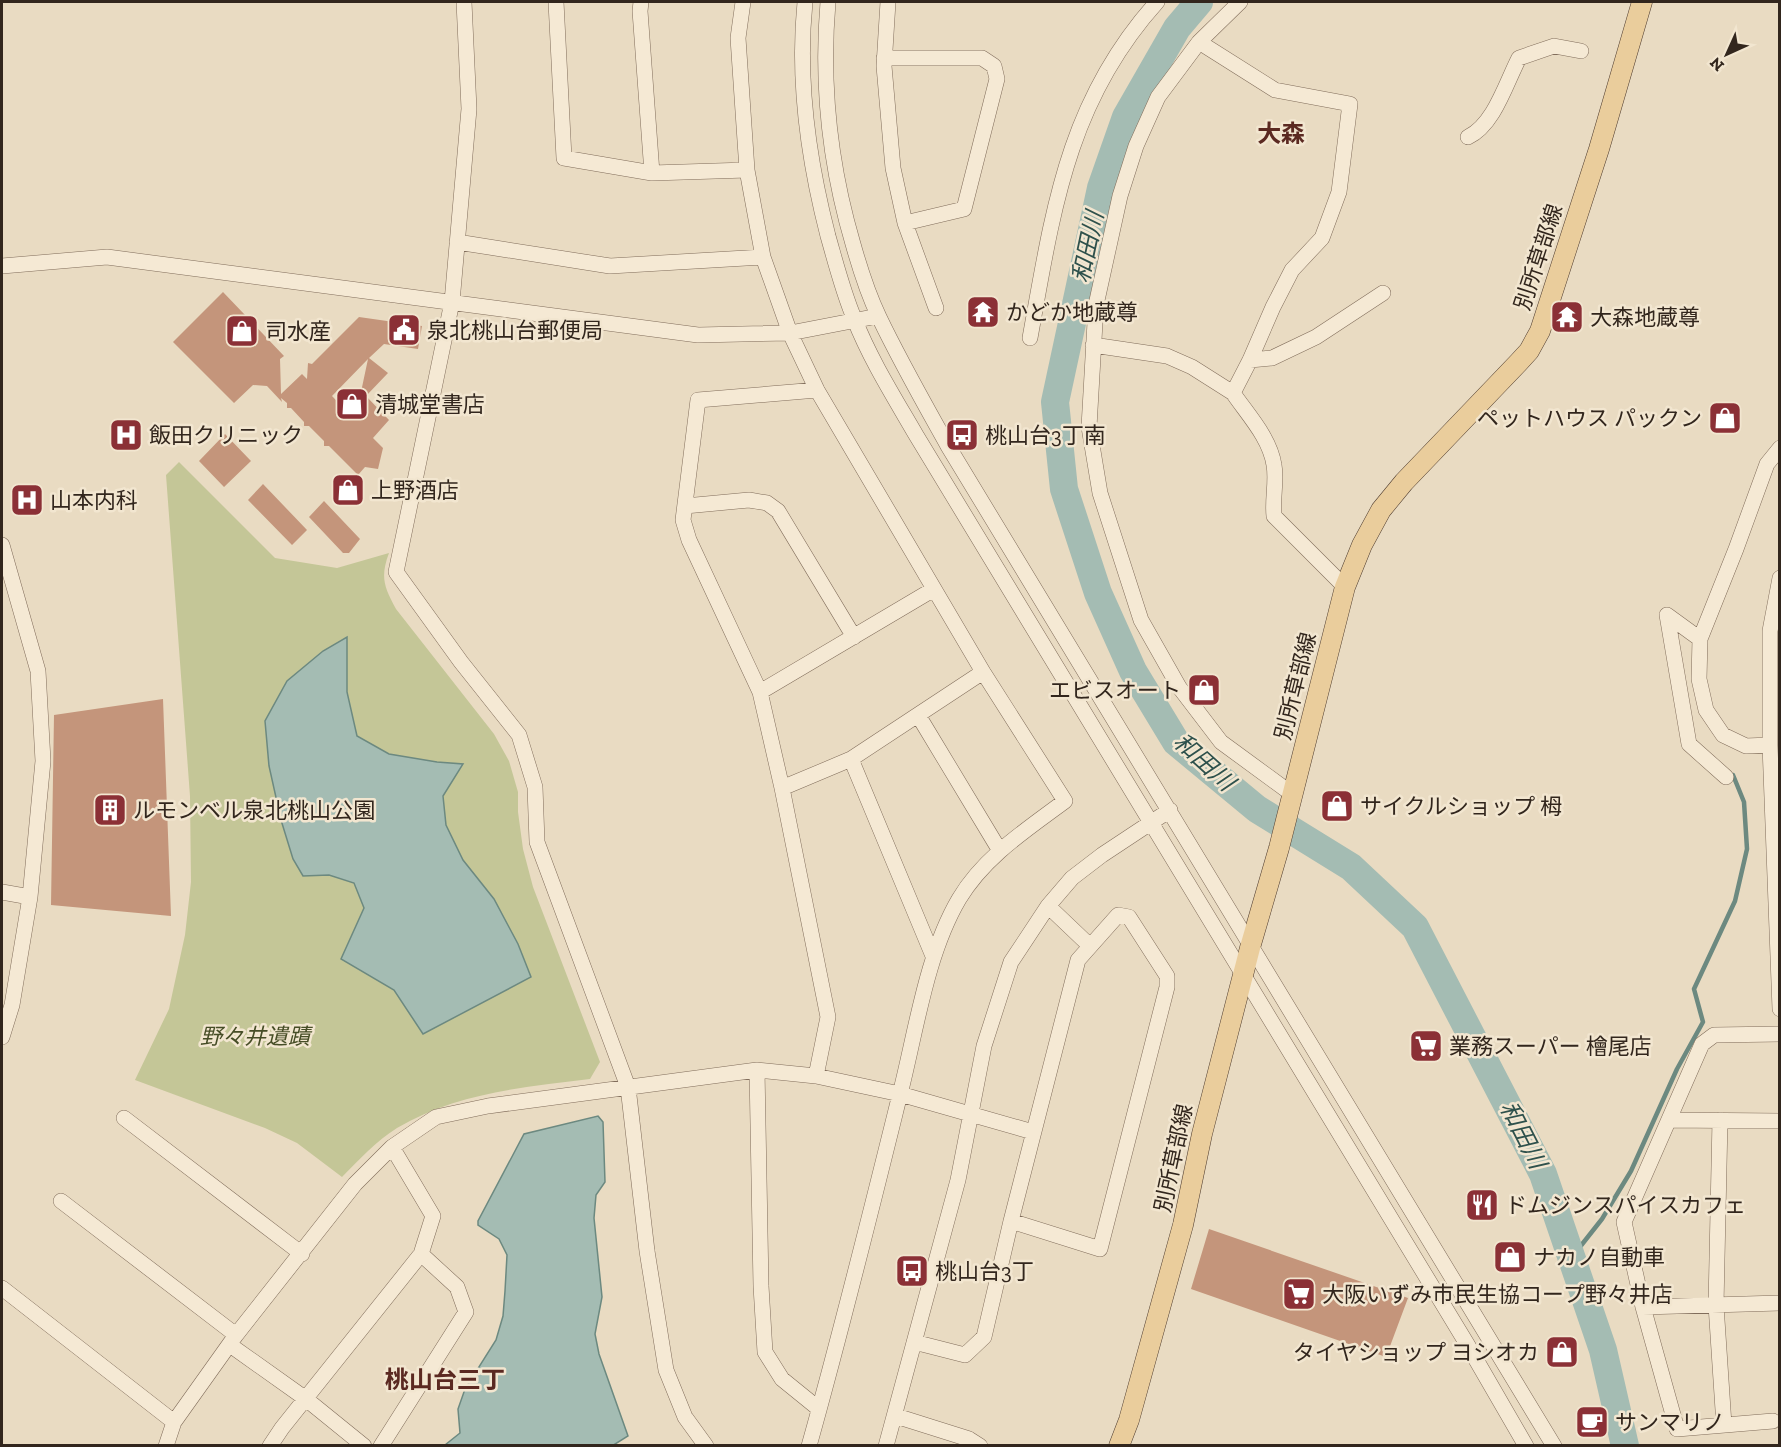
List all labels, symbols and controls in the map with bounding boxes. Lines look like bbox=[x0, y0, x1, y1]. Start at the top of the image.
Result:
north arrow bbox=[1697, 24, 1757, 84]
text: N bbox=[1706, 53, 1728, 75]
district label: 大森 bbox=[1257, 119, 1305, 148]
street label: 別所草部線 bbox=[1509, 201, 1568, 314]
water label: 和田川 bbox=[1066, 206, 1110, 285]
temple icon: かどか地蔵尊 bbox=[965, 294, 1001, 330]
place label: かどか地蔵尊 bbox=[1006, 299, 1138, 326]
temple icon: 大森地蔵尊 bbox=[1549, 299, 1585, 335]
place label: 大森地蔵尊 bbox=[1590, 304, 1700, 331]
public building icon: 泉北桃山台郵便局 bbox=[386, 312, 422, 348]
shop icon: 司水産 bbox=[224, 313, 260, 349]
place label: 泉北桃山台郵便局 bbox=[427, 317, 603, 344]
place label: 司水産 bbox=[265, 318, 331, 345]
shop icon: 清城堂書店 bbox=[334, 386, 370, 422]
place label: 清城堂書店 bbox=[375, 391, 485, 418]
shop icon: ペットハウス パックン bbox=[1707, 400, 1743, 436]
place label: ペットハウス パックン bbox=[1477, 405, 1702, 432]
hospital icon: 飯田クリニック bbox=[108, 417, 144, 453]
bus stop icon: 桃山台3丁南 bbox=[944, 417, 980, 453]
place label: 飯田クリニック bbox=[149, 422, 303, 449]
place label: 桃山台3丁南 bbox=[985, 422, 1106, 449]
shop icon: 上野酒店 bbox=[330, 472, 366, 508]
place label: 上野酒店 bbox=[371, 477, 459, 504]
hospital icon: 山本内科 bbox=[9, 482, 45, 518]
place label: 山本内科 bbox=[50, 487, 138, 514]
street label: 別所草部線 bbox=[1269, 629, 1322, 743]
shop icon: エビスオート bbox=[1186, 672, 1222, 708]
place label: エビスオート bbox=[1049, 677, 1181, 704]
water label: 和田川 bbox=[1168, 727, 1243, 799]
shop icon: サイクルショップ 栂 bbox=[1319, 788, 1355, 824]
building icon: ルモンベル泉北桃山公園 bbox=[92, 792, 128, 828]
place label: サイクルショップ 栂 bbox=[1360, 793, 1562, 820]
place label: ルモンベル泉北桃山公園 bbox=[133, 797, 375, 824]
park label: 野々井遺蹟 bbox=[200, 1023, 313, 1050]
supermarket icon: 業務スーパー 檜尾店 bbox=[1408, 1028, 1444, 1064]
place label: 業務スーパー 檜尾店 bbox=[1449, 1033, 1652, 1060]
water label: 和田川 bbox=[1494, 1096, 1554, 1176]
street label: 別所草部線 bbox=[1149, 1101, 1198, 1215]
restaurant icon: ドムジンスパイスカフェ bbox=[1464, 1187, 1500, 1223]
place label: ドムジンスパイスカフェ bbox=[1505, 1192, 1746, 1219]
shop icon: ナカノ自動車 bbox=[1492, 1239, 1528, 1275]
place label: ナカノ自動車 bbox=[1533, 1244, 1665, 1271]
bus stop icon: 桃山台3丁 bbox=[894, 1253, 930, 1289]
place label: 桃山台3丁 bbox=[935, 1258, 1034, 1285]
supermarket icon: 大阪いずみ市民生協コープ野々井店 bbox=[1281, 1276, 1317, 1312]
place label: 大阪いずみ市民生協コープ野々井店 bbox=[1322, 1281, 1673, 1308]
shop icon: タイヤショップ ヨシオカ bbox=[1544, 1334, 1580, 1370]
place label: タイヤショップ ヨシオカ bbox=[1293, 1339, 1539, 1366]
district label: 桃山台三丁 bbox=[385, 1365, 505, 1394]
cafe icon: サンマリノ bbox=[1574, 1404, 1610, 1440]
place label: サンマリノ bbox=[1615, 1409, 1725, 1436]

